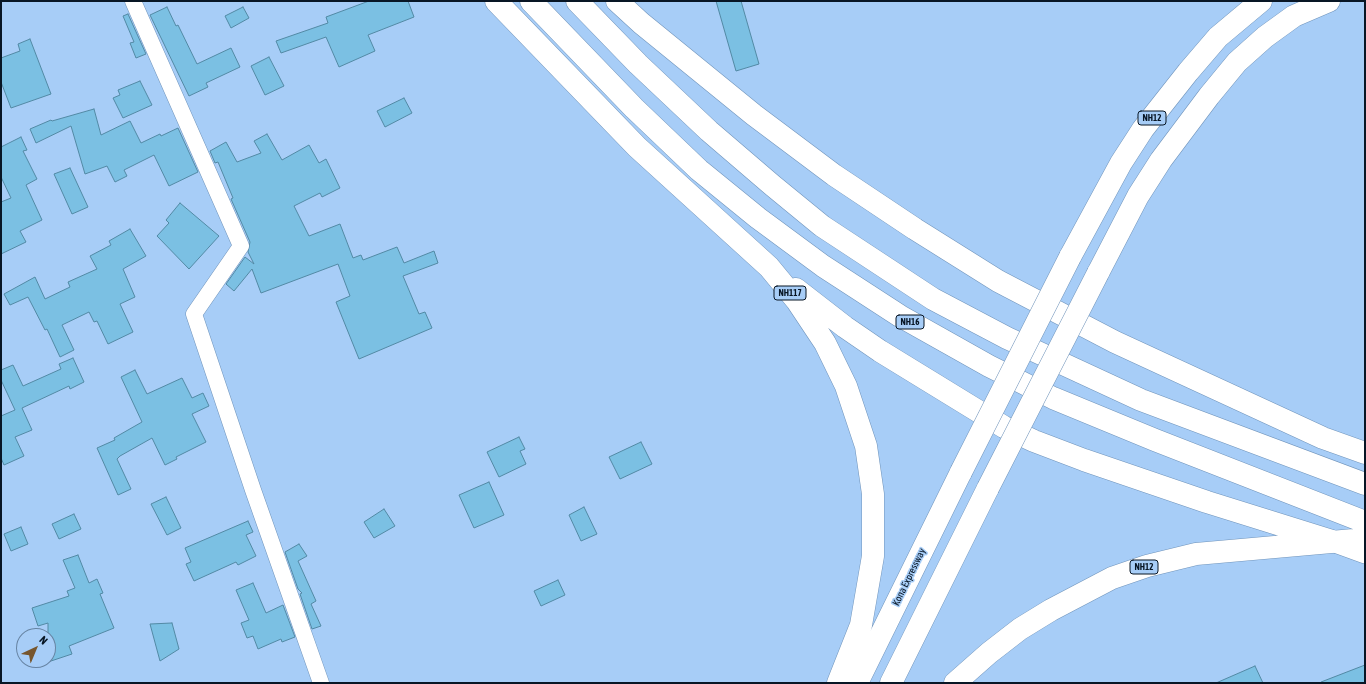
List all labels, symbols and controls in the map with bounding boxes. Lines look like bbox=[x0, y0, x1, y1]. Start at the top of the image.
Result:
road number: NH12 bbox=[1138, 111, 1166, 125]
road number: NH117 bbox=[774, 286, 806, 300]
road number: NH16 bbox=[896, 315, 924, 329]
street label: Kona Expressway bbox=[890, 546, 928, 608]
road number: NH12 bbox=[1130, 560, 1158, 574]
north arrow bbox=[16, 628, 56, 668]
text: N bbox=[37, 634, 50, 647]

